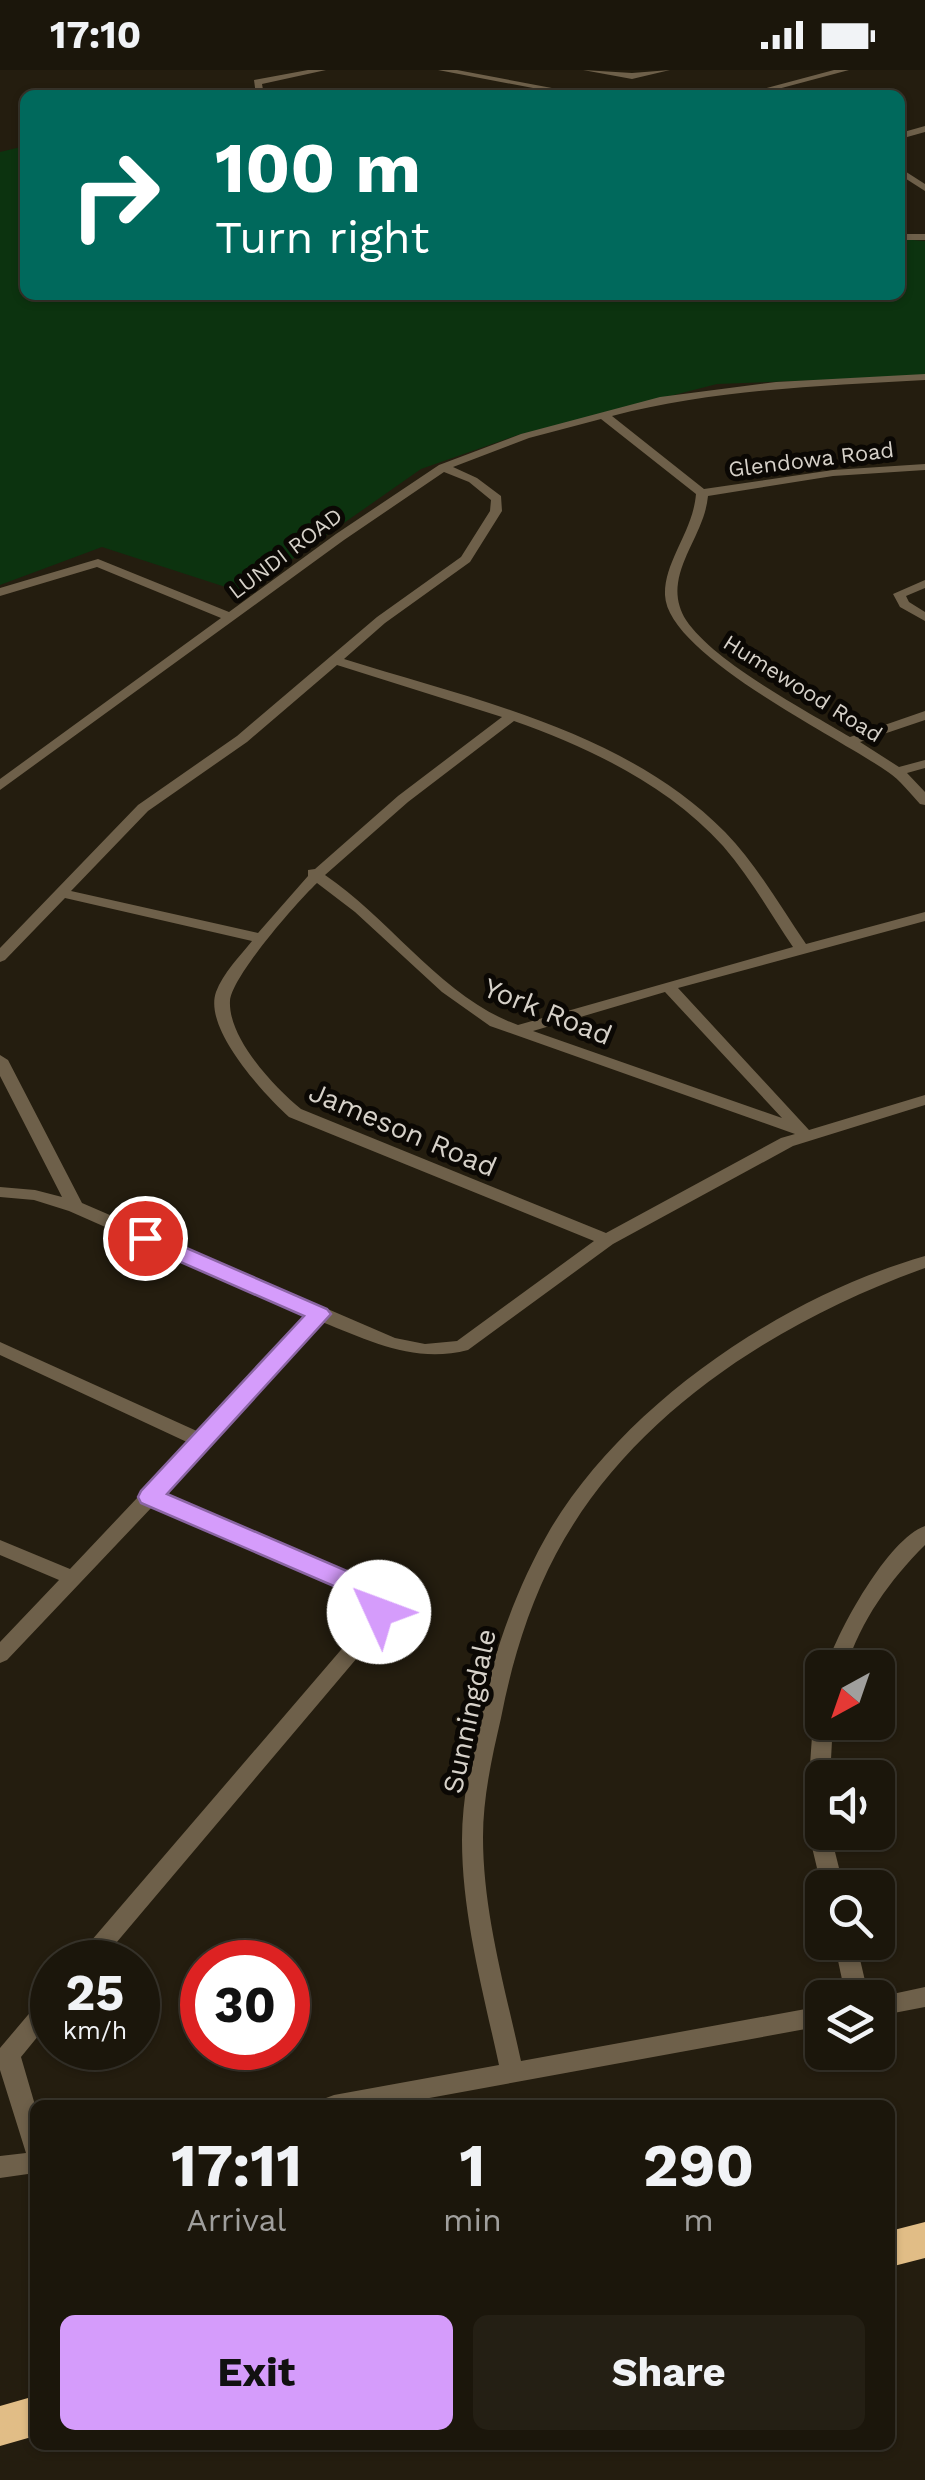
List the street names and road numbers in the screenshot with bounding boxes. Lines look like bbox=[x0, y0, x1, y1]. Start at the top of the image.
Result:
street label: Glendowa Road bbox=[727, 437, 895, 482]
street label: LUNDI ROAD bbox=[224, 503, 347, 604]
street label: Humewood Road bbox=[719, 629, 887, 747]
street label: York Road bbox=[479, 971, 617, 1052]
street label: Jameson Road bbox=[304, 1075, 502, 1184]
street label: Sunningdale bbox=[436, 1626, 503, 1796]

